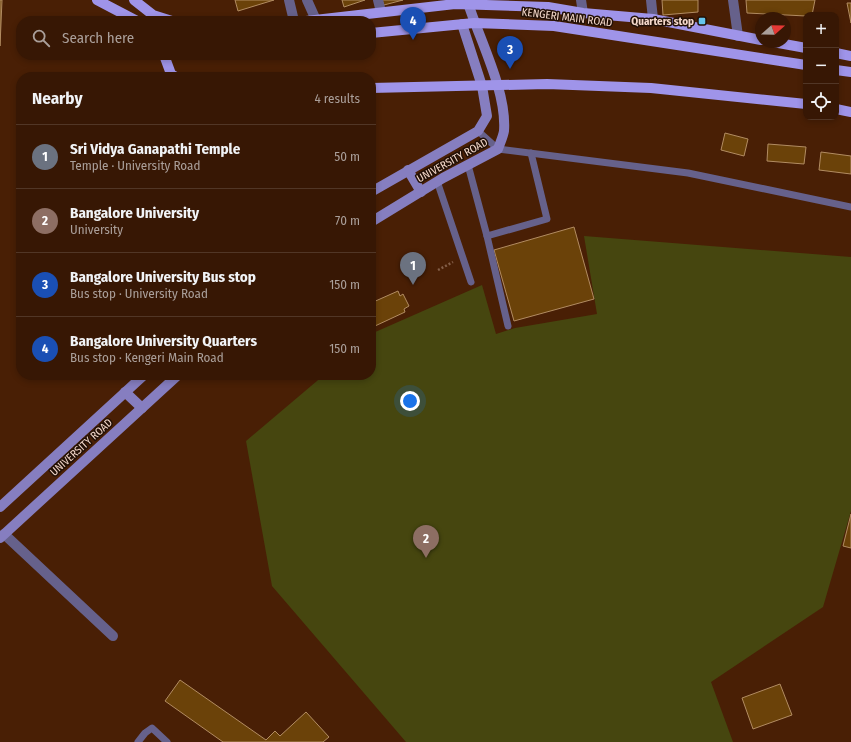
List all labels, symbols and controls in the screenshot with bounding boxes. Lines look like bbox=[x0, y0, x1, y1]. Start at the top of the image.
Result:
street label: KENGERI MAIN ROAD bbox=[521, 5, 613, 30]
pin: 4 bbox=[400, 7, 426, 40]
north arrow bbox=[755, 12, 791, 48]
map controls bbox=[803, 12, 839, 120]
button: + bbox=[803, 12, 839, 48]
place label: Quarters stop bbox=[631, 15, 694, 28]
search box bbox=[16, 16, 376, 60]
marker: Quarters stop bbox=[697, 16, 707, 26]
icon: search bbox=[30, 27, 52, 49]
text: Search here bbox=[62, 29, 134, 47]
pin: 3 bbox=[497, 36, 523, 69]
button: − bbox=[803, 48, 839, 84]
button: locate bbox=[803, 84, 839, 120]
text: Nearby bbox=[32, 88, 83, 109]
text: 4 results bbox=[314, 91, 360, 106]
street label: UNIVERSITY ROAD bbox=[415, 136, 490, 185]
text: Sri Vidya Ganapathi Temple bbox=[70, 140, 240, 158]
text: 1 bbox=[42, 149, 48, 164]
text: 50 m bbox=[334, 149, 360, 164]
text: Temple · University Road bbox=[70, 158, 200, 173]
text: Bangalore University bbox=[70, 204, 199, 222]
text: 2 bbox=[42, 213, 48, 228]
text: 70 m bbox=[335, 213, 360, 228]
text: University bbox=[70, 222, 123, 237]
pin: 1 bbox=[400, 252, 426, 285]
text: Bangalore University Bus stop bbox=[70, 268, 256, 286]
text: 3 bbox=[42, 277, 48, 292]
text: 150 m bbox=[329, 277, 360, 292]
text: Bus stop · University Road bbox=[70, 286, 208, 301]
text: Bangalore University Quarters bbox=[70, 332, 257, 350]
text: 4 bbox=[42, 341, 48, 356]
text: 150 m bbox=[329, 341, 360, 356]
text: Bus stop · Kengeri Main Road bbox=[70, 350, 224, 365]
your location bbox=[400, 391, 420, 411]
street label: UNIVERSITY ROAD bbox=[48, 416, 115, 479]
pin: 2 bbox=[413, 525, 439, 558]

